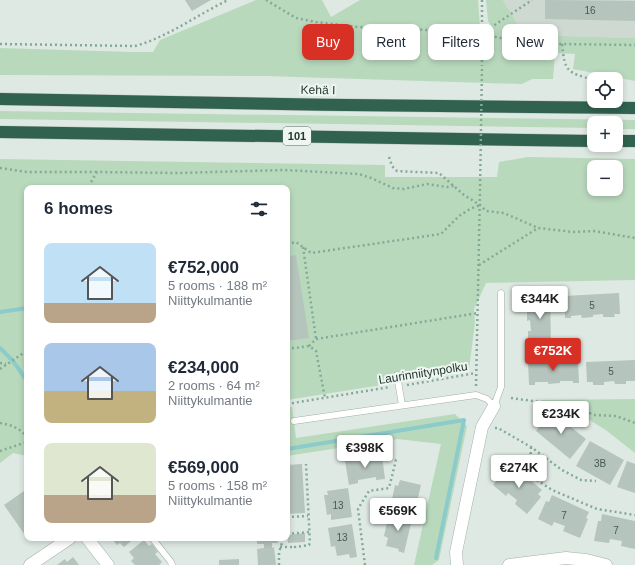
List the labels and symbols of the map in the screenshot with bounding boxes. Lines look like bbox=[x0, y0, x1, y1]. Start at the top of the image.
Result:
house number: 16 bbox=[584, 5, 596, 16]
street label: Kehä I bbox=[301, 83, 335, 97]
road number: 101 bbox=[283, 127, 311, 145]
pin: €344K bbox=[512, 286, 568, 320]
house number: 5 bbox=[589, 300, 595, 311]
pin: €752K bbox=[525, 338, 581, 372]
street label: Laurinniitynpolku bbox=[377, 359, 469, 387]
house number: 5 bbox=[608, 366, 614, 377]
pin: €234K bbox=[533, 401, 589, 435]
pin: €398K bbox=[337, 435, 393, 469]
pin: €274K bbox=[491, 455, 547, 489]
house number: 3B bbox=[594, 458, 606, 469]
pin: €569K bbox=[370, 498, 426, 532]
house number: 13 bbox=[332, 500, 344, 511]
house number: 7 bbox=[561, 510, 567, 521]
house number: 7 bbox=[613, 525, 619, 536]
house number: 13 bbox=[336, 532, 348, 543]

